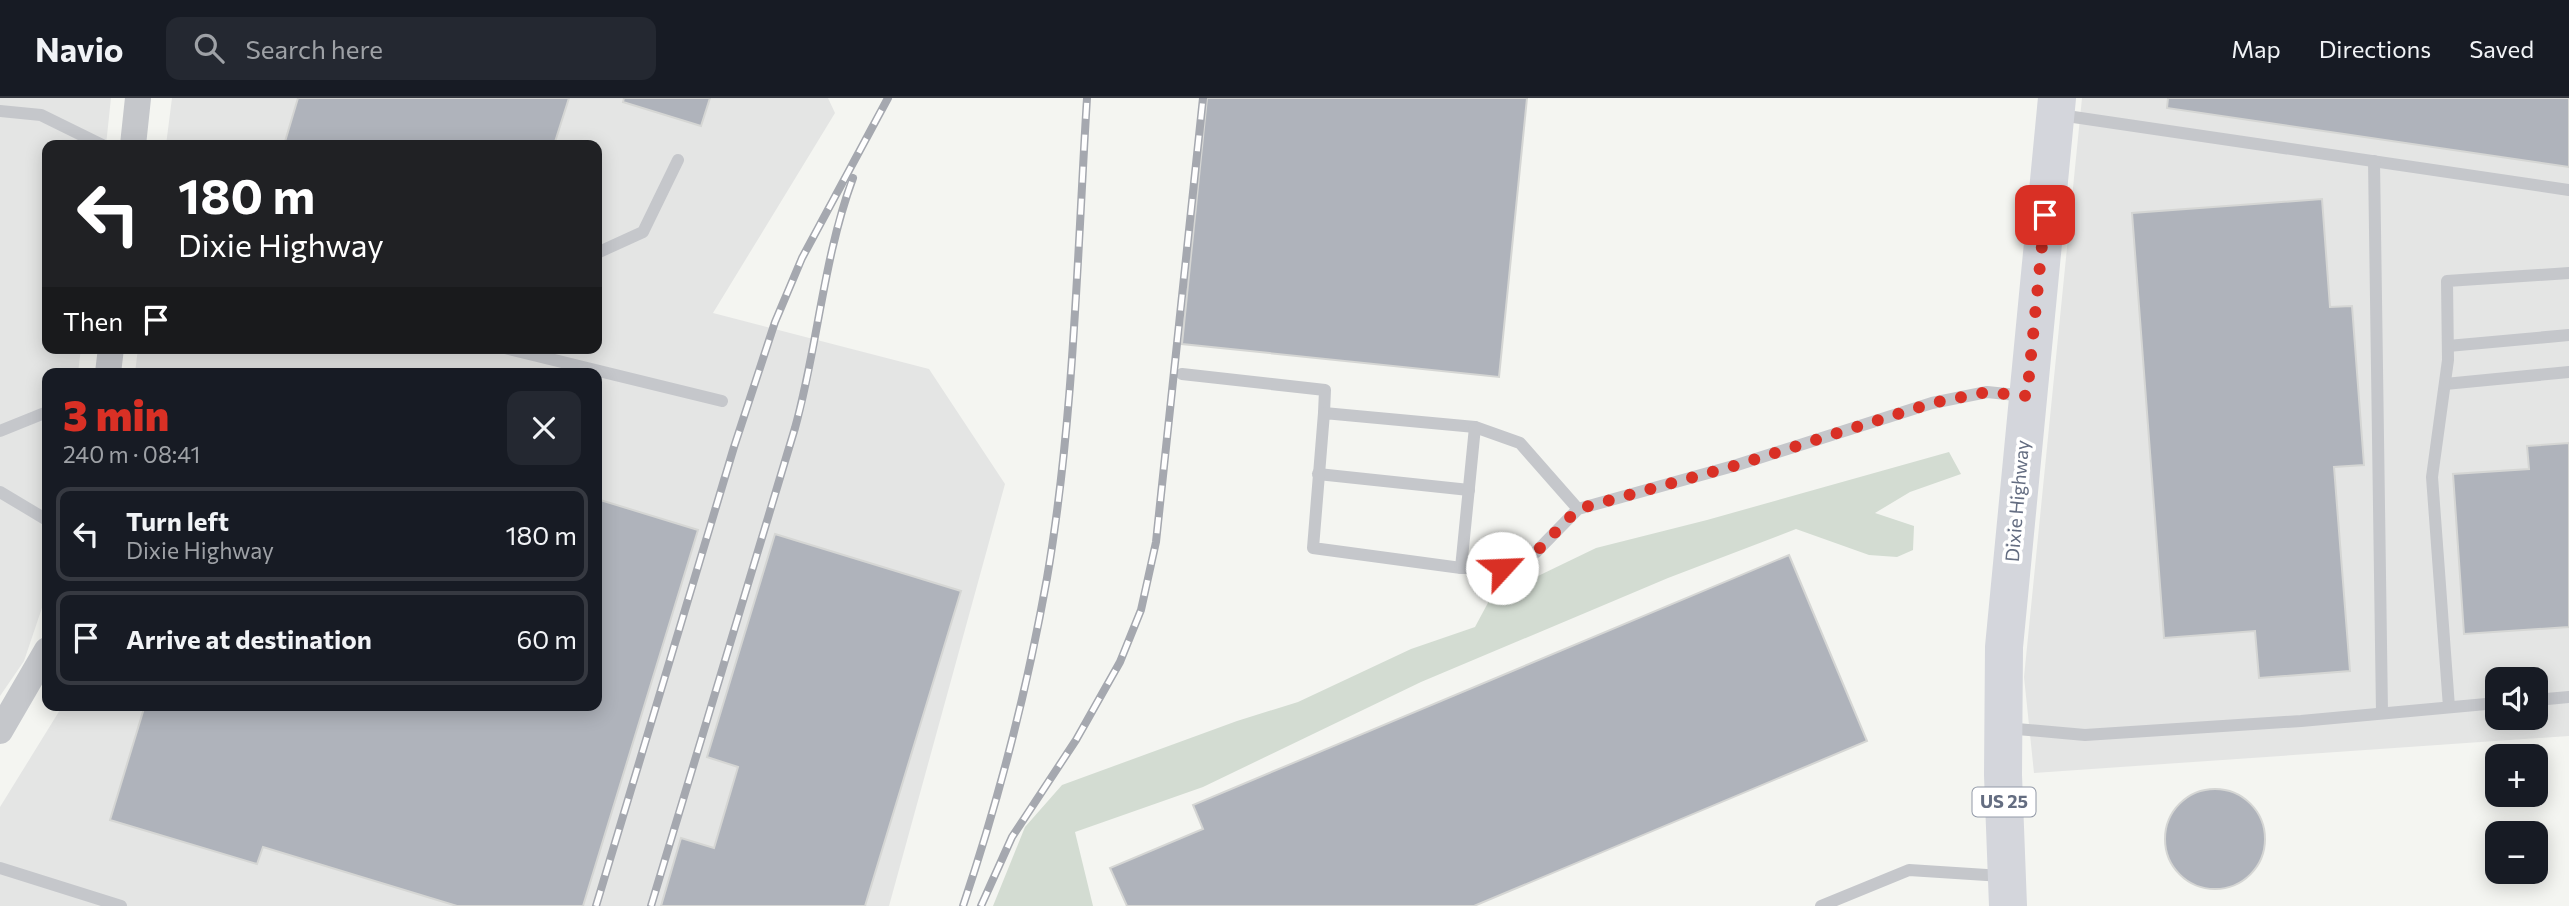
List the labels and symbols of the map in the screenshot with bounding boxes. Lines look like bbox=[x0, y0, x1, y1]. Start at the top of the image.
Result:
pin bbox=[2015, 185, 2075, 245]
street label: Dixie Highway bbox=[2000, 439, 2033, 563]
position arrow bbox=[1465, 531, 1539, 605]
road number: US 25 bbox=[1972, 788, 2036, 816]

